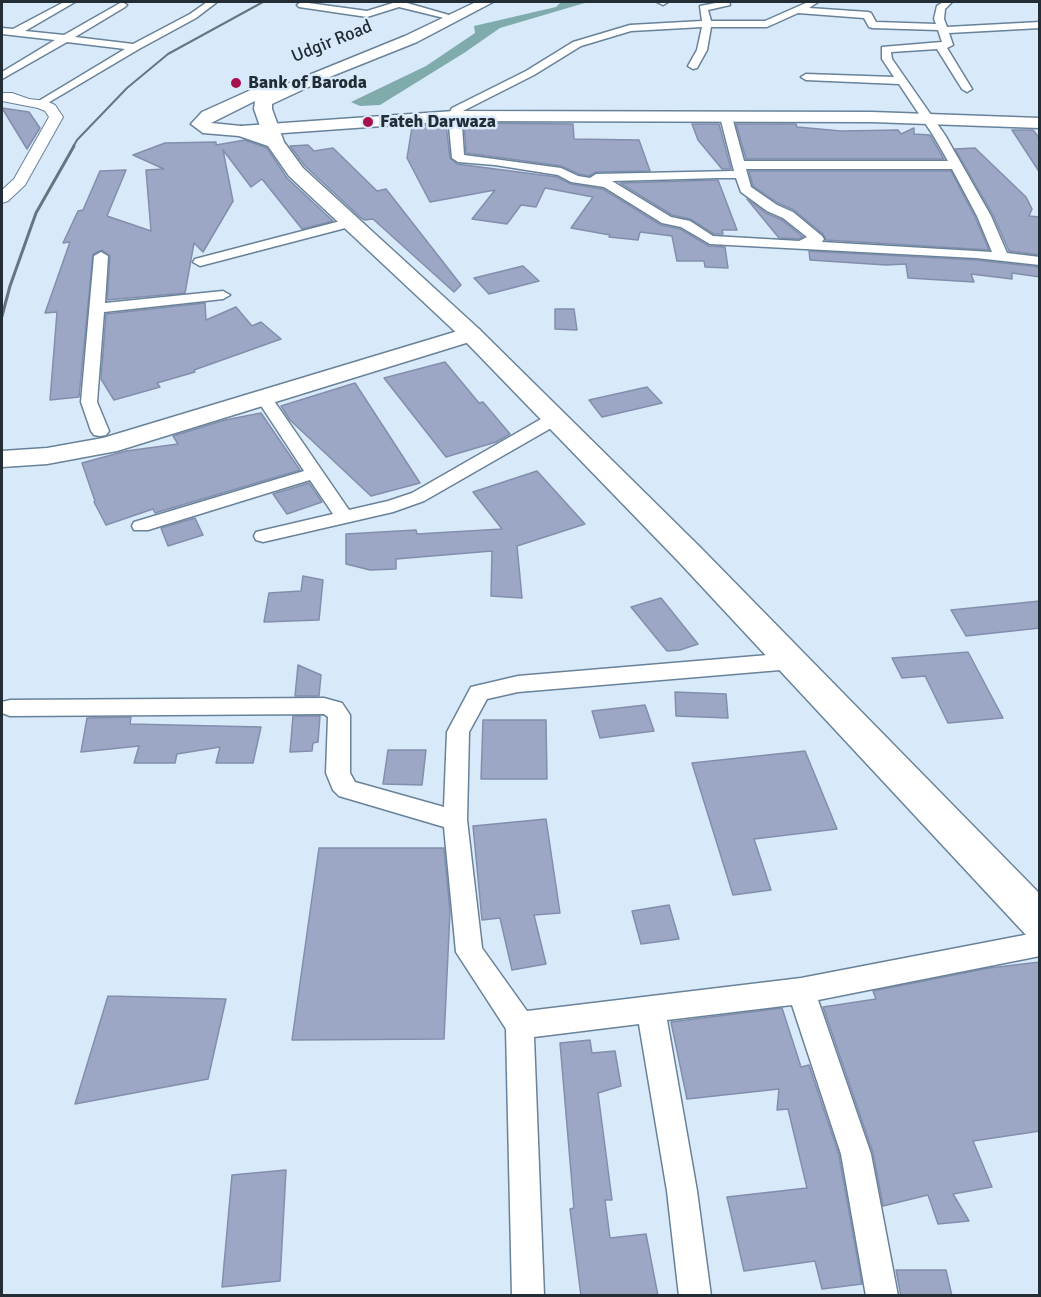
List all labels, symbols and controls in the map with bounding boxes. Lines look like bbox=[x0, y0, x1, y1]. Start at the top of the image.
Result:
street label: Udgir Road bbox=[289, 16, 375, 68]
place label: Bank of Baroda bbox=[248, 72, 367, 94]
marker: Bank of Baroda bbox=[229, 76, 243, 90]
place label: Fateh Darwaza bbox=[380, 111, 496, 133]
marker: Fateh Darwaza bbox=[361, 115, 375, 129]

